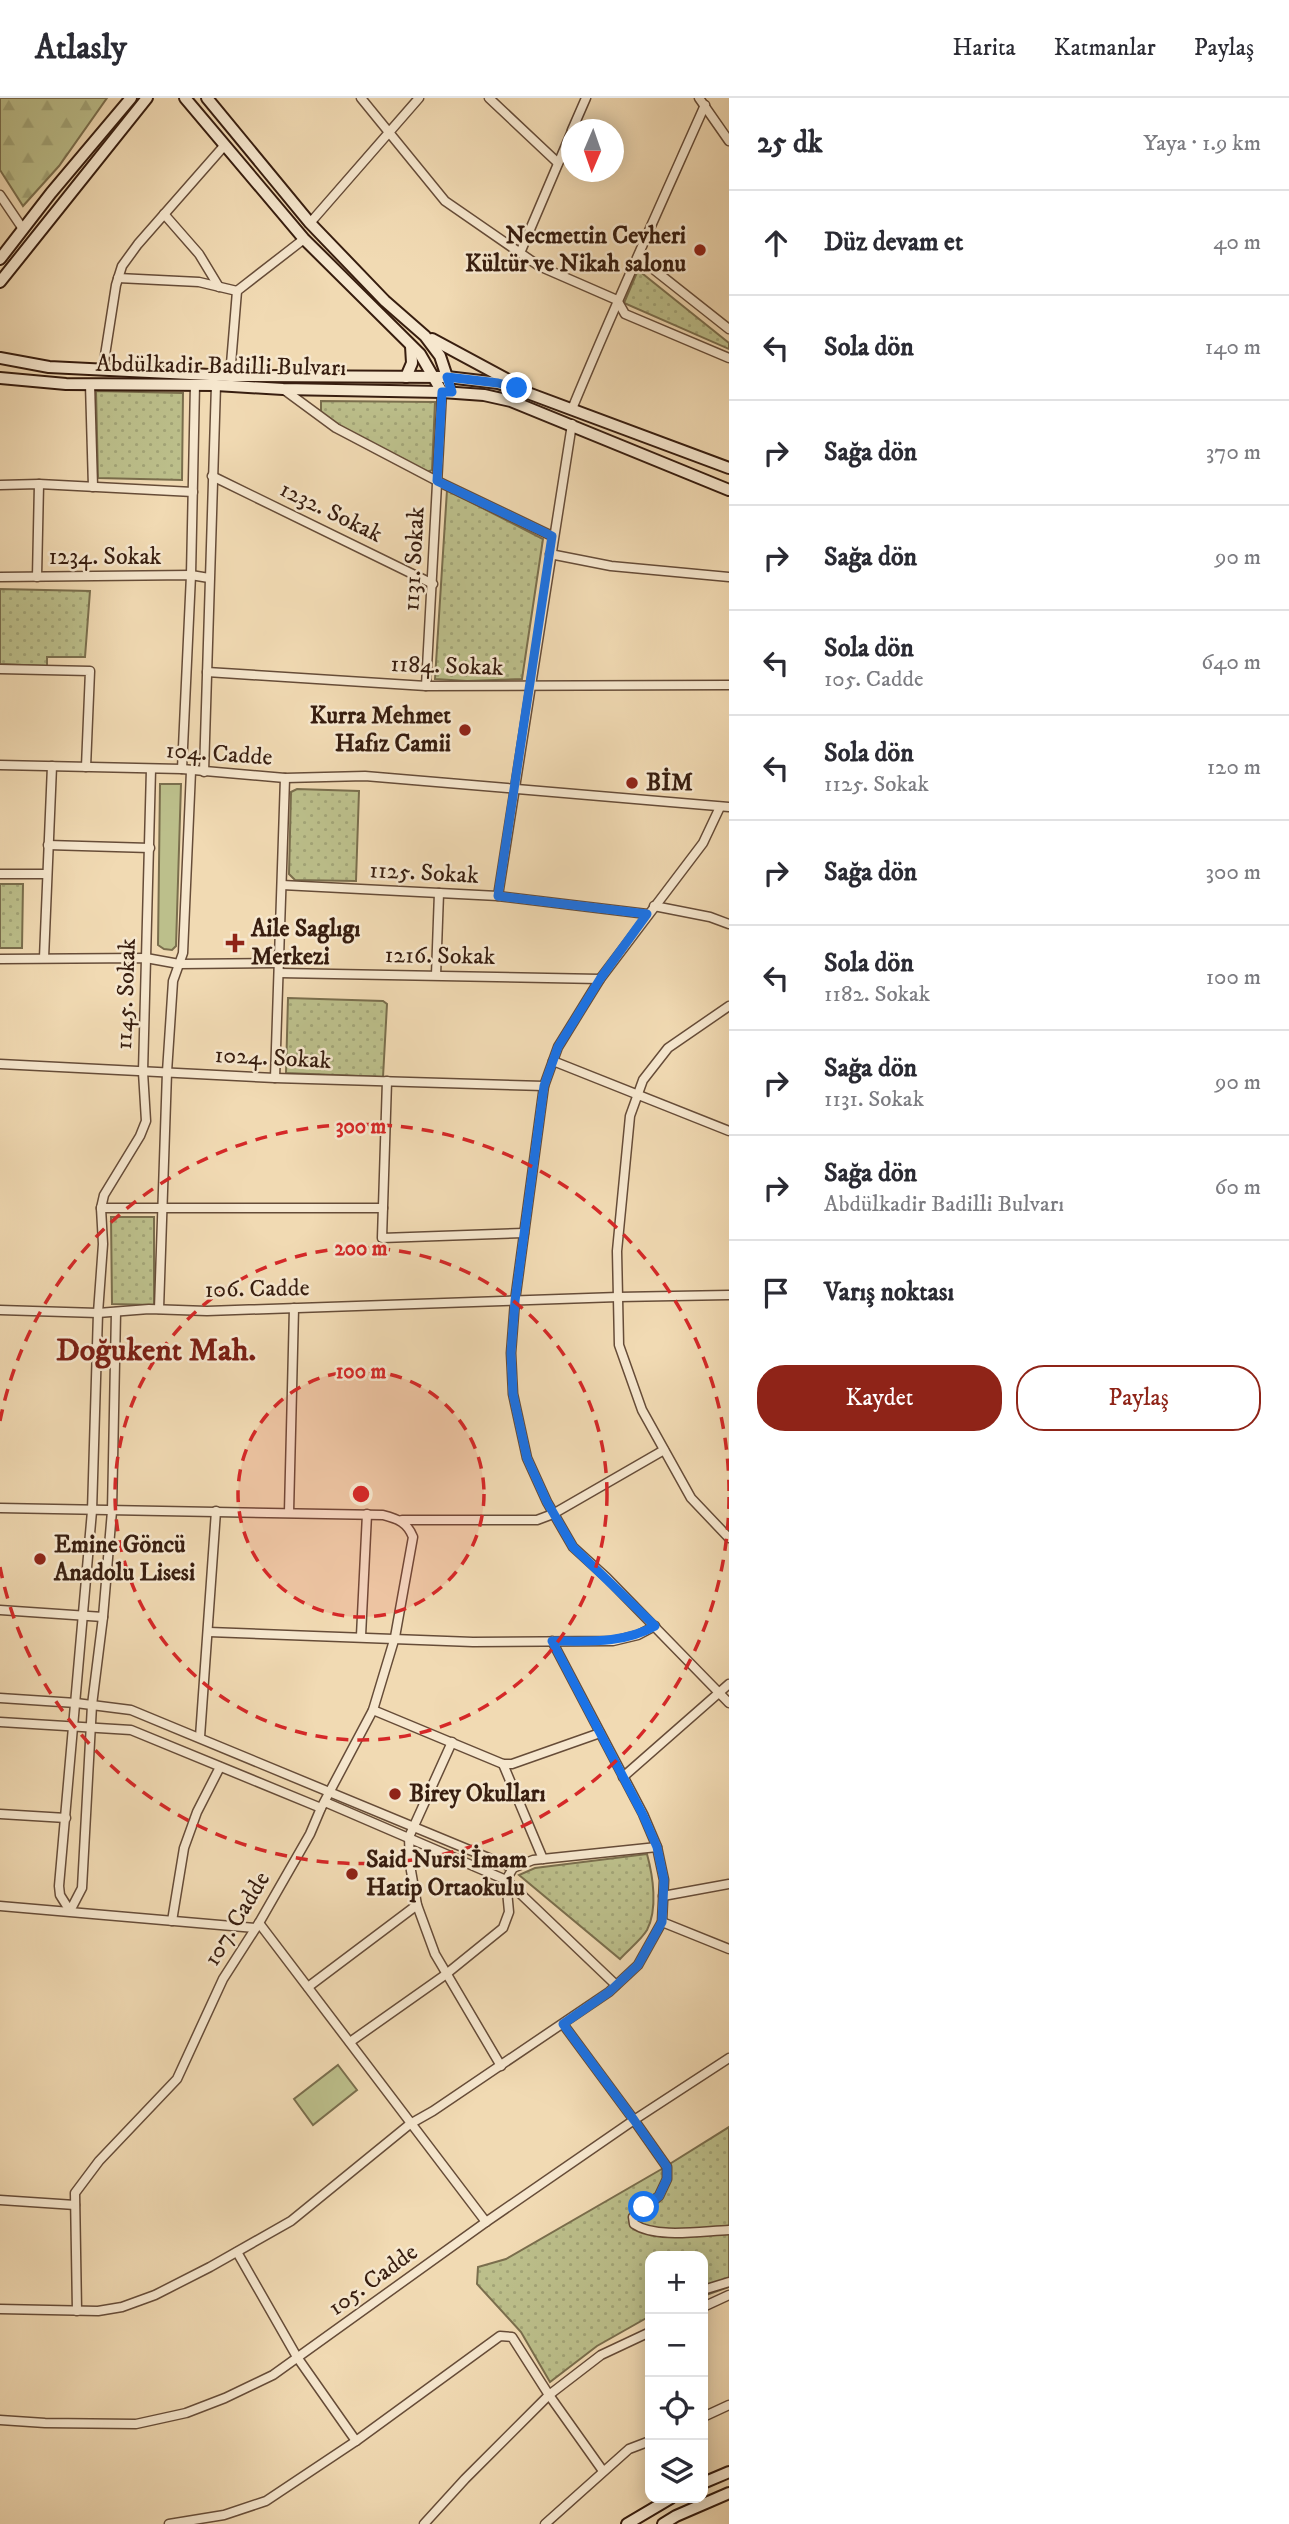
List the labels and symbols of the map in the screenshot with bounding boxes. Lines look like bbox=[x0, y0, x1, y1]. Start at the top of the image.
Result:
north arrow bbox=[561, 119, 624, 182]
place label: Necmettin Cevheri Kültür ve Nikah salonu bbox=[465, 221, 686, 279]
marker: Necmettin Cevheri Kültür ve Nikah salonu bbox=[692, 242, 708, 258]
street label: Abdülkadir Badilli Bulvarı bbox=[95, 349, 347, 383]
route end bbox=[501, 372, 532, 403]
street label: 1232. Sokak bbox=[275, 474, 387, 550]
street label: 1131. Sokak bbox=[396, 506, 432, 612]
street label: 1234. Sokak bbox=[49, 542, 162, 572]
street label: 1184. Sokak bbox=[390, 649, 504, 683]
place label: Kurra Mehmet Hafız Camii bbox=[310, 701, 451, 759]
marker: Kurra Mehmet Hafız Camii bbox=[457, 722, 473, 738]
street label: 104. Cadde bbox=[165, 735, 273, 773]
place label: BİM bbox=[646, 767, 693, 798]
marker: BİM bbox=[624, 775, 640, 791]
street label: 1125. Sokak bbox=[369, 855, 480, 891]
place label: Aile Saglıgı Merkezi bbox=[250, 914, 360, 972]
marker: Aile Saglıgı Merkezi bbox=[225, 933, 245, 953]
street label: 1145. Sokak bbox=[109, 938, 143, 1050]
street label: 1216. Sokak bbox=[384, 940, 496, 972]
street label: 1024. Sokak bbox=[214, 1040, 332, 1076]
text: 300 m bbox=[336, 1114, 387, 1140]
text: 200 m bbox=[334, 1236, 388, 1262]
street label: 106. Cadde bbox=[204, 1273, 310, 1305]
district label: Doğukent Mah. bbox=[56, 1331, 256, 1371]
text: 100 m bbox=[336, 1359, 386, 1385]
centre of rings bbox=[349, 1482, 373, 1506]
place label: Emine Göncü Anadolu Lisesi bbox=[53, 1530, 195, 1588]
marker: Emine Göncü Anadolu Lisesi bbox=[32, 1551, 48, 1567]
place label: Birey Okulları bbox=[409, 1779, 546, 1809]
marker: Birey Okulları bbox=[387, 1786, 403, 1802]
place label: Said Nursi İmam Hatip Ortaokulu bbox=[366, 1844, 527, 1903]
street label: 107. Cadde bbox=[197, 1866, 277, 1972]
marker: Said Nursi İmam Hatip Ortaokulu bbox=[344, 1866, 360, 1882]
route start bbox=[628, 2191, 659, 2222]
street label: 105. Cadde bbox=[322, 2237, 424, 2323]

